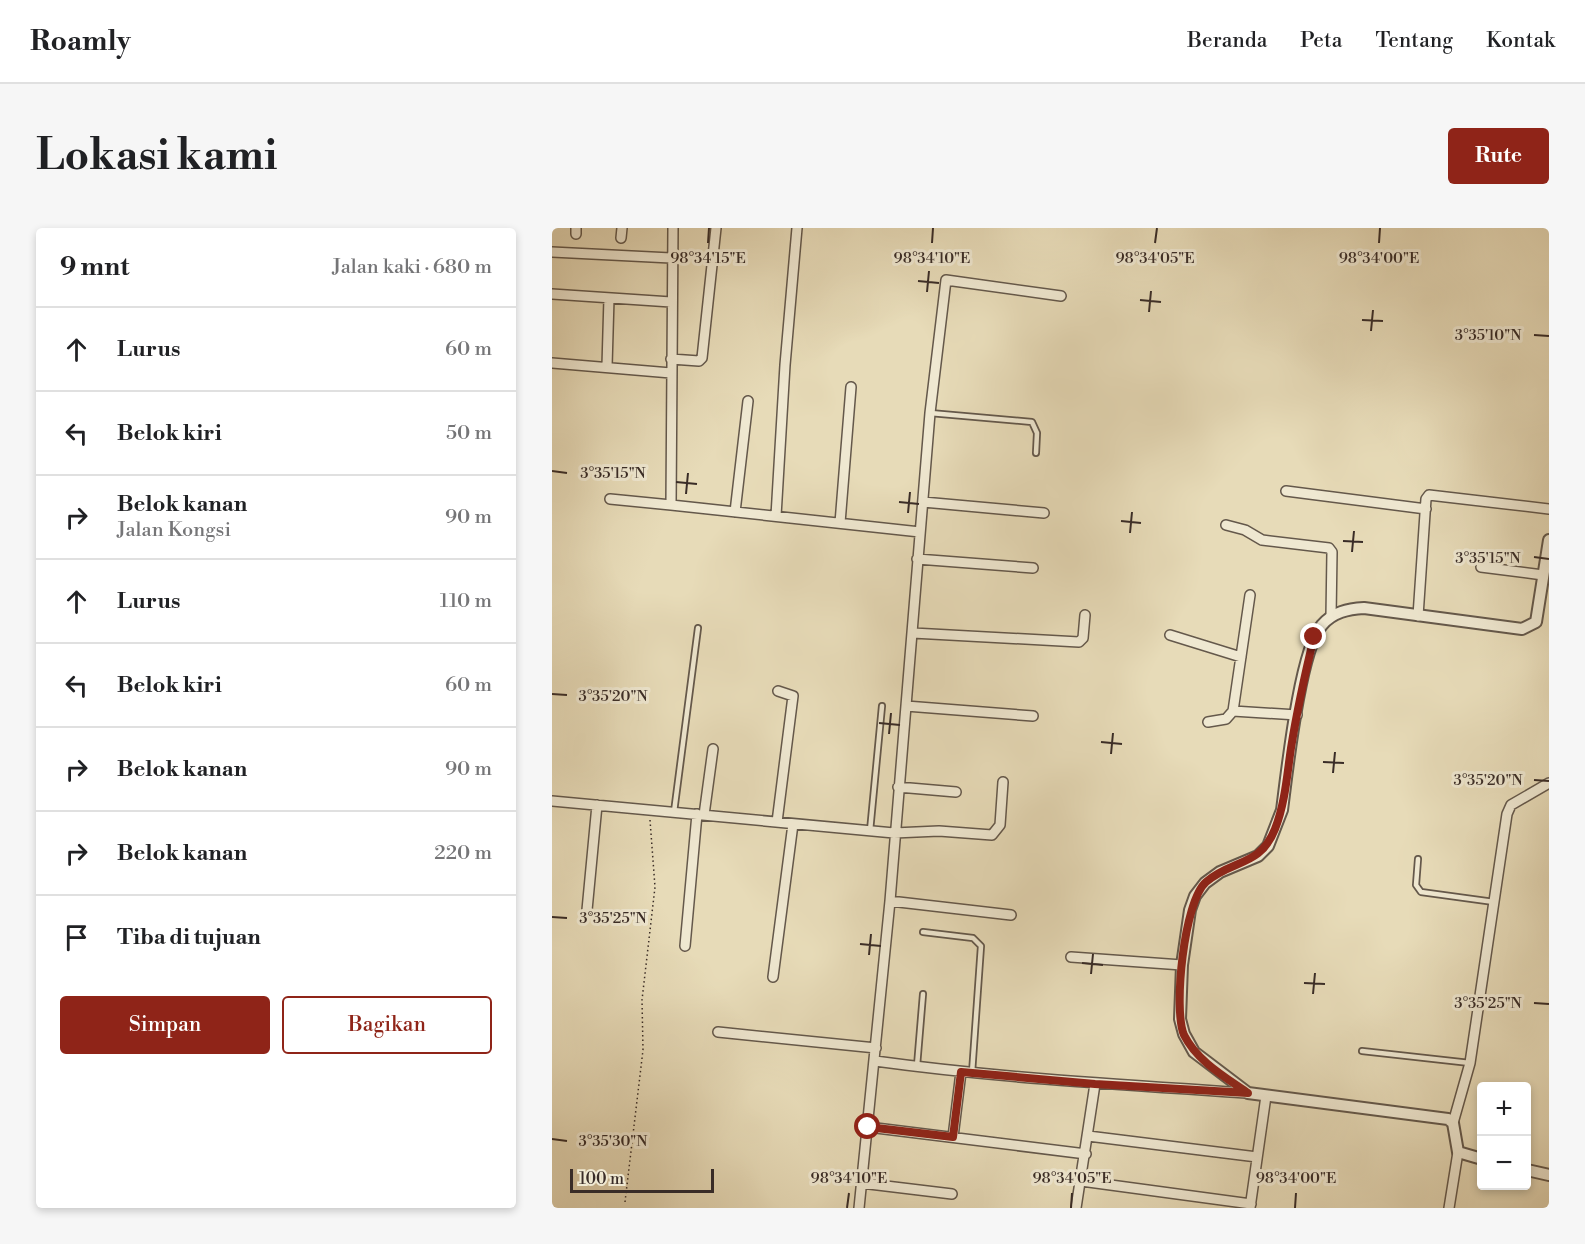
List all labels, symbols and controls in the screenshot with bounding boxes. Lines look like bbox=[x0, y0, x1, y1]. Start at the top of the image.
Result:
text: Roamly bbox=[30, 24, 131, 59]
text: Beranda bbox=[1187, 28, 1267, 54]
text: Peta bbox=[1300, 28, 1342, 54]
text: Tentang bbox=[1375, 28, 1453, 54]
text: Kontak bbox=[1486, 28, 1555, 54]
button: Rute bbox=[1448, 128, 1549, 184]
text: Lokasi kami bbox=[36, 130, 277, 183]
text: 98°34'15"E bbox=[670, 249, 746, 268]
text: 98°34'10"E bbox=[894, 249, 970, 268]
text: 98°34'05"E bbox=[1115, 249, 1195, 268]
text: 98°34'00"E bbox=[1339, 249, 1419, 268]
text: 9 mnt bbox=[60, 251, 129, 283]
text: Jalan kaki · 680 m bbox=[332, 255, 492, 280]
text: 3°35'10"N bbox=[1455, 326, 1521, 345]
icon: ahead bbox=[60, 333, 93, 366]
text: Lurus bbox=[117, 336, 180, 363]
text: 60 m bbox=[445, 337, 492, 362]
icon: left bbox=[60, 417, 93, 450]
text: Belok kiri bbox=[117, 420, 222, 447]
text: 50 m bbox=[446, 421, 492, 446]
text: 3°35'15"N bbox=[580, 464, 646, 483]
text: Belok kanan bbox=[117, 491, 247, 518]
icon: right bbox=[60, 501, 93, 534]
text: 90 m bbox=[445, 505, 492, 530]
text: Jalan Kongsi bbox=[117, 518, 231, 543]
text: 3°35'15"N bbox=[1455, 549, 1521, 568]
icon: ahead bbox=[60, 585, 93, 618]
text: Lurus bbox=[117, 588, 180, 615]
text: 110 m bbox=[440, 589, 492, 614]
route end bbox=[1300, 623, 1326, 649]
icon: left bbox=[60, 669, 93, 702]
text: Belok kiri bbox=[117, 672, 222, 699]
text: 60 m bbox=[445, 673, 492, 698]
text: 3°35'20"N bbox=[578, 687, 648, 706]
icon: right bbox=[60, 753, 93, 786]
text: Belok kanan bbox=[117, 756, 247, 783]
text: 90 m bbox=[445, 757, 492, 782]
text: 3°35'20"N bbox=[1453, 771, 1523, 790]
icon: right bbox=[60, 837, 93, 870]
text: Belok kanan bbox=[117, 840, 247, 867]
text: 220 m bbox=[434, 841, 492, 866]
text: 3°35'25"N bbox=[579, 909, 647, 928]
icon: arrive bbox=[60, 921, 93, 954]
text: Tiba di tujuan bbox=[117, 924, 261, 951]
text: 3°35'25"N bbox=[1454, 994, 1522, 1013]
button: Simpan bbox=[60, 996, 270, 1054]
button: Bagikan bbox=[282, 996, 492, 1054]
map controls bbox=[1477, 1082, 1531, 1190]
button: + bbox=[1477, 1082, 1531, 1136]
route start bbox=[854, 1113, 880, 1139]
text: 3°35'30"N bbox=[579, 1132, 647, 1151]
button: − bbox=[1477, 1136, 1531, 1190]
scale bar bbox=[570, 1166, 714, 1194]
text: 100 m bbox=[579, 1169, 624, 1189]
text: 98°34'10"E bbox=[811, 1169, 887, 1188]
text: 98°34'05"E bbox=[1032, 1169, 1112, 1188]
text: 98°34'00"E bbox=[1256, 1169, 1336, 1188]

